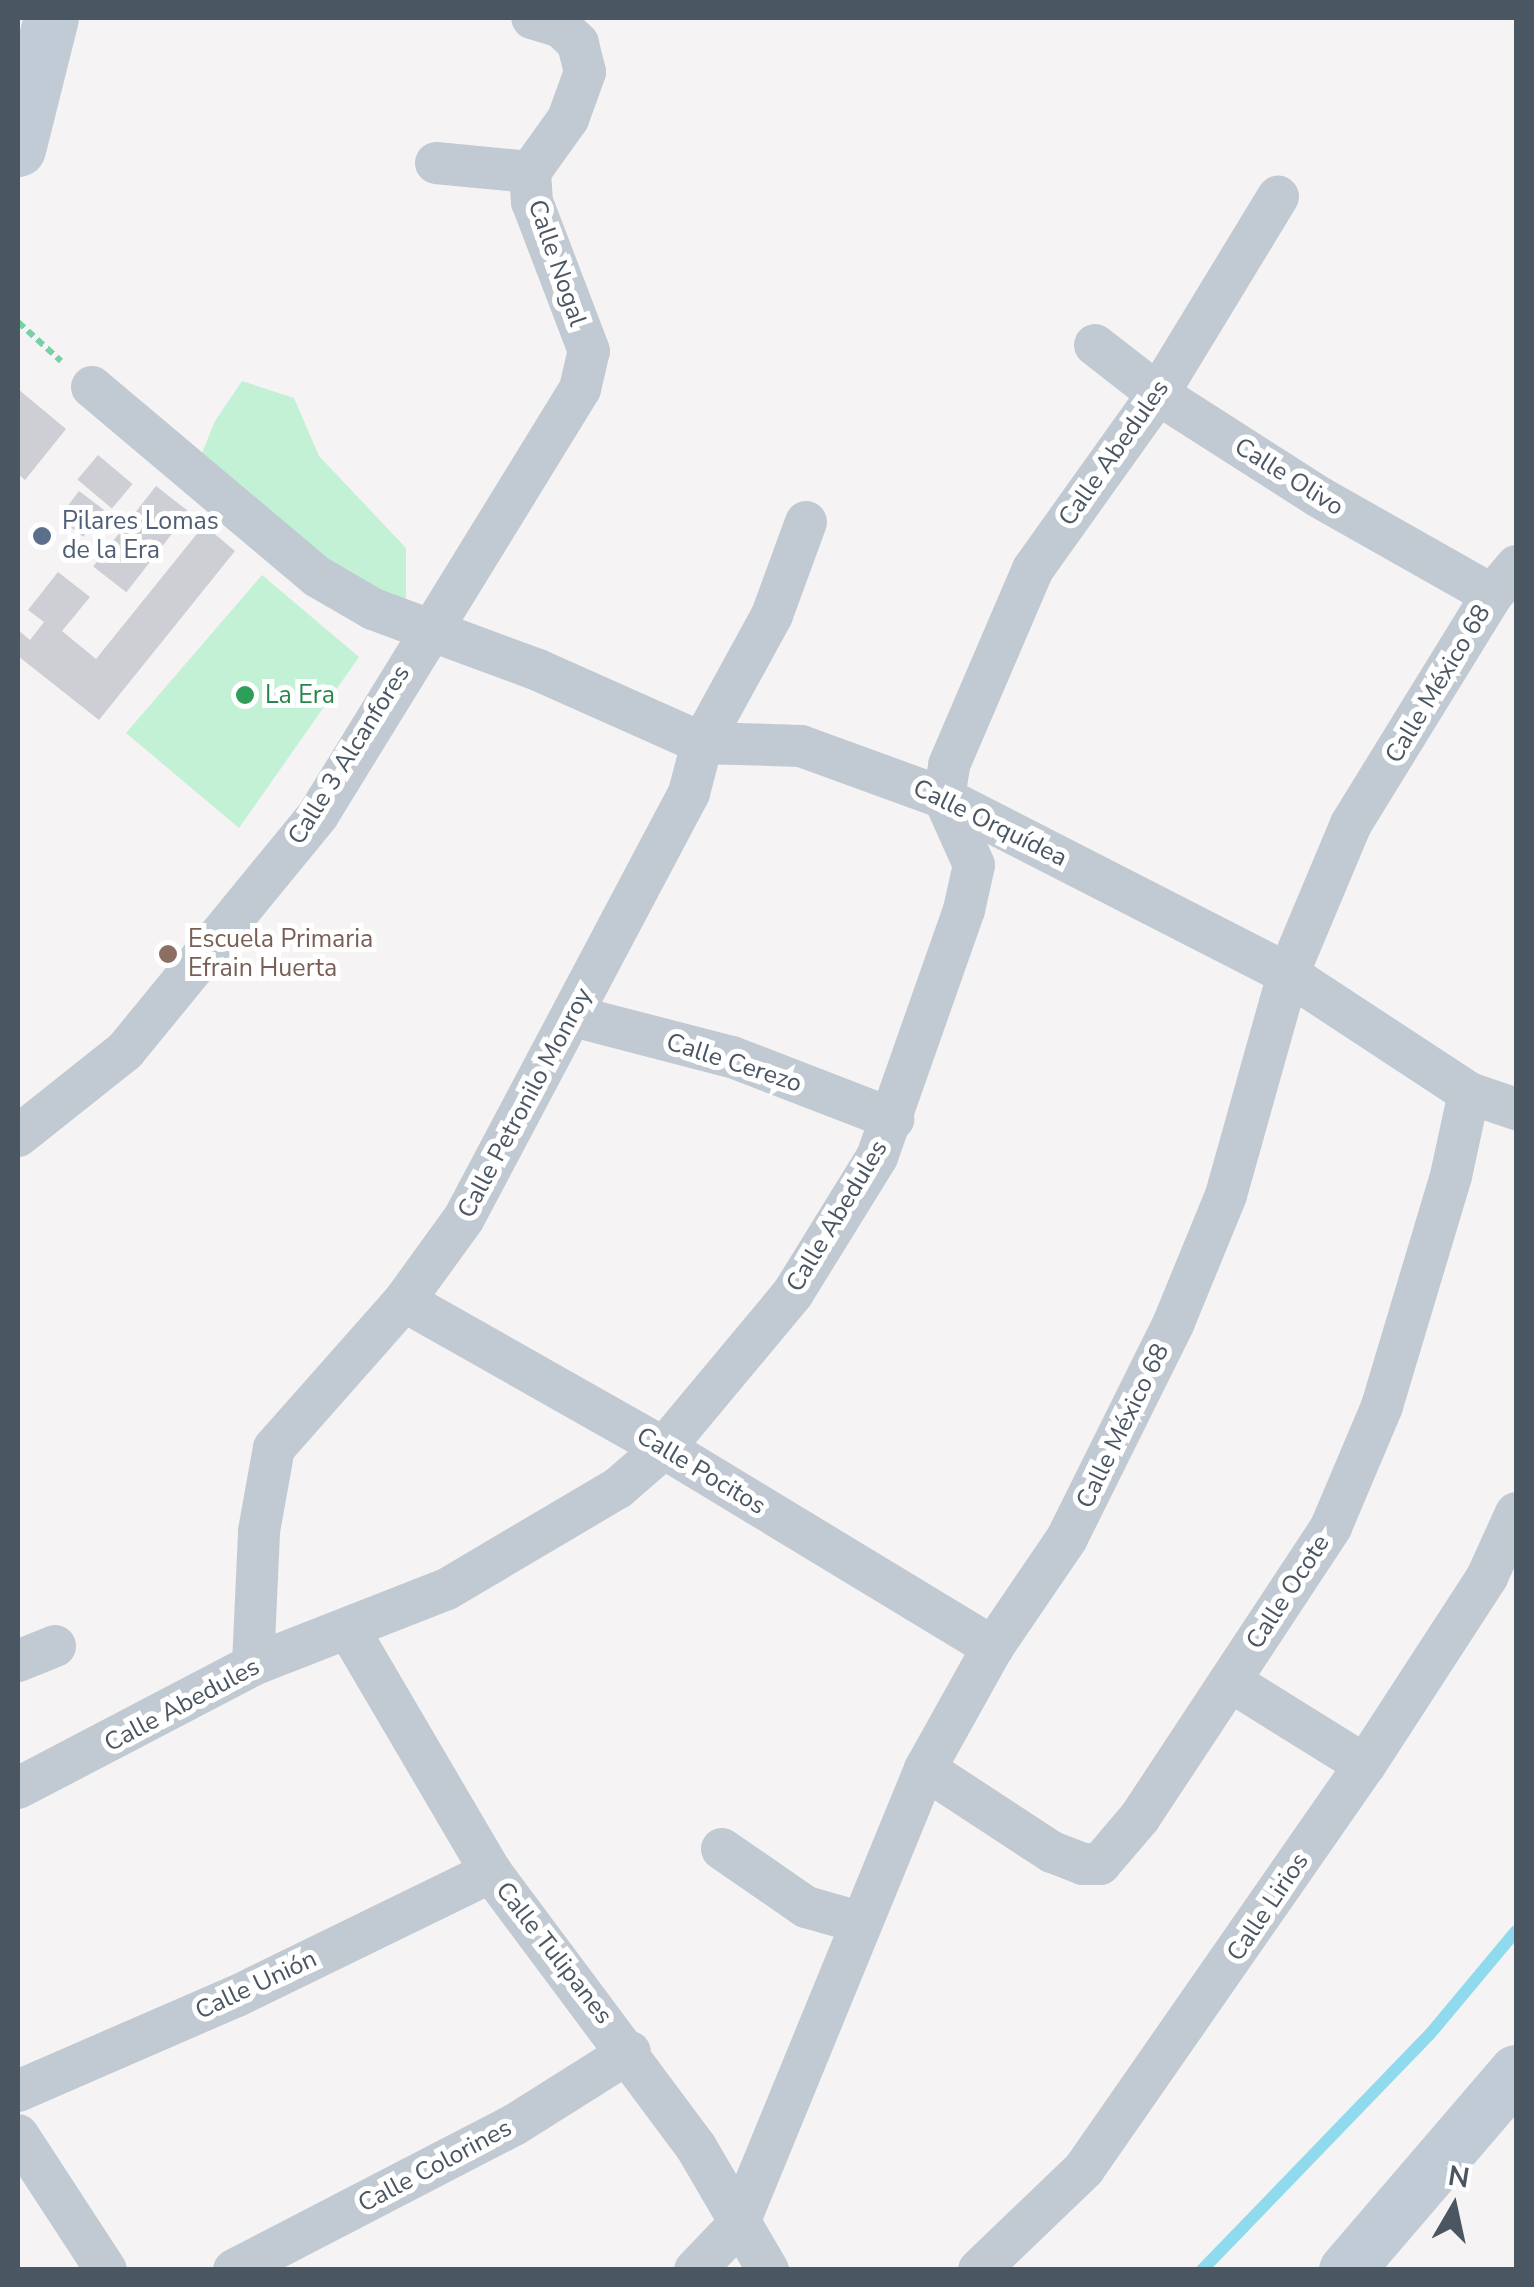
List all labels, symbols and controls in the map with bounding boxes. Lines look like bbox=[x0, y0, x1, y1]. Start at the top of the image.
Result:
street label: Calle Nogal bbox=[521, 196, 593, 330]
street label: Calle Abedules bbox=[1053, 374, 1175, 532]
street label: Calle Olivo bbox=[1229, 432, 1349, 522]
place label: Pilares Lomas de la Era bbox=[62, 507, 219, 566]
marker: Pilares Lomas de la Era bbox=[31, 525, 53, 547]
street label: Calle México 68 bbox=[1379, 599, 1497, 769]
street label: Calle 3 Alcanfores bbox=[282, 660, 416, 850]
place label: La Era bbox=[265, 680, 335, 710]
marker: La Era bbox=[234, 684, 256, 706]
street label: Calle Orquídea bbox=[908, 773, 1072, 873]
place label: Escuela Primaria Efrain Huerta bbox=[188, 925, 373, 984]
marker: Escuela Primaria Efrain Huerta bbox=[157, 943, 179, 965]
street label: Calle Petronilo Monroy bbox=[452, 983, 598, 1223]
street label: Calle Cerezo bbox=[663, 1027, 805, 1099]
street label: Calle Abedules bbox=[780, 1135, 894, 1297]
street label: Calle México 68 bbox=[1070, 1339, 1176, 1513]
street label: Calle Pocitos bbox=[631, 1421, 771, 1521]
street label: Calle Ocote bbox=[1240, 1529, 1336, 1655]
street label: Calle Abedules bbox=[99, 1652, 265, 1758]
street label: Calle Lirios bbox=[1221, 1847, 1315, 1967]
street label: Calle Tulipanes bbox=[489, 1876, 619, 2030]
street label: Calle Unión bbox=[191, 1944, 321, 2026]
street label: Calle Colorines bbox=[353, 2113, 517, 2219]
north arrow bbox=[1404, 2157, 1504, 2257]
text: N bbox=[1445, 2157, 1472, 2198]

